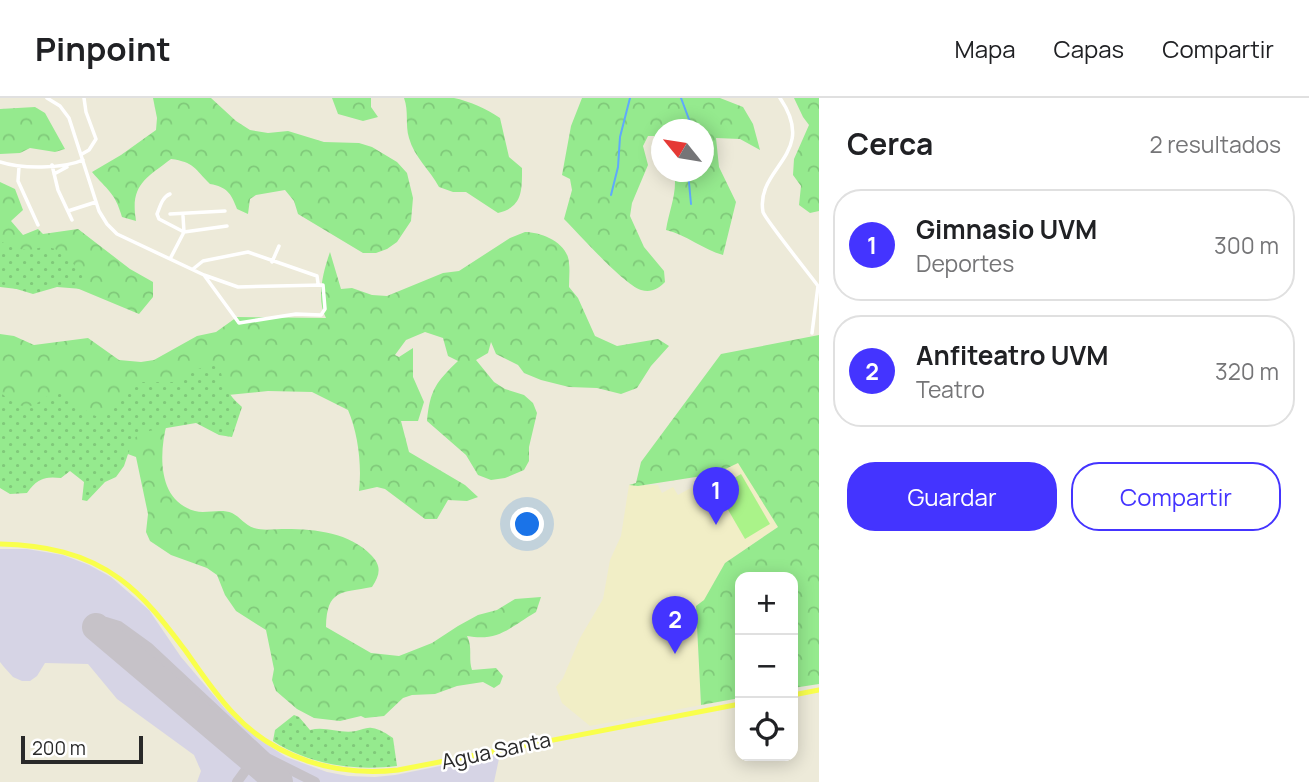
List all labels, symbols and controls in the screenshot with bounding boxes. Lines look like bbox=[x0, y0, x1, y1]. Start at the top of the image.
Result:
text: Pinpoint bbox=[35, 26, 171, 71]
text: Mapa bbox=[955, 32, 1016, 65]
text: Capas bbox=[1054, 32, 1124, 65]
text: Compartir bbox=[1162, 32, 1274, 65]
north arrow bbox=[651, 119, 714, 182]
text: Cerca bbox=[847, 123, 933, 164]
text: 2 resultados bbox=[1149, 128, 1281, 160]
text: Gimnasio UVM bbox=[916, 211, 1097, 247]
text: 1 bbox=[867, 229, 877, 261]
text: 300 m bbox=[1214, 229, 1279, 261]
text: Deportes bbox=[916, 247, 1014, 279]
text: Anfiteatro UVM bbox=[916, 337, 1108, 373]
text: 2 bbox=[865, 355, 879, 387]
text: 320 m bbox=[1215, 355, 1279, 387]
text: Teatro bbox=[916, 373, 985, 405]
button: Guardar bbox=[847, 462, 1057, 531]
button: Compartir bbox=[1071, 462, 1281, 531]
pin: 1 bbox=[693, 467, 739, 525]
your location bbox=[510, 507, 544, 541]
map controls bbox=[735, 572, 798, 761]
button: + bbox=[735, 572, 798, 635]
pin: 2 bbox=[652, 596, 698, 654]
button: − bbox=[735, 635, 798, 698]
button: locate bbox=[735, 698, 798, 761]
street label: Agua Santa bbox=[438, 725, 553, 775]
scale bar bbox=[21, 733, 144, 765]
text: 200 m bbox=[32, 735, 86, 761]

